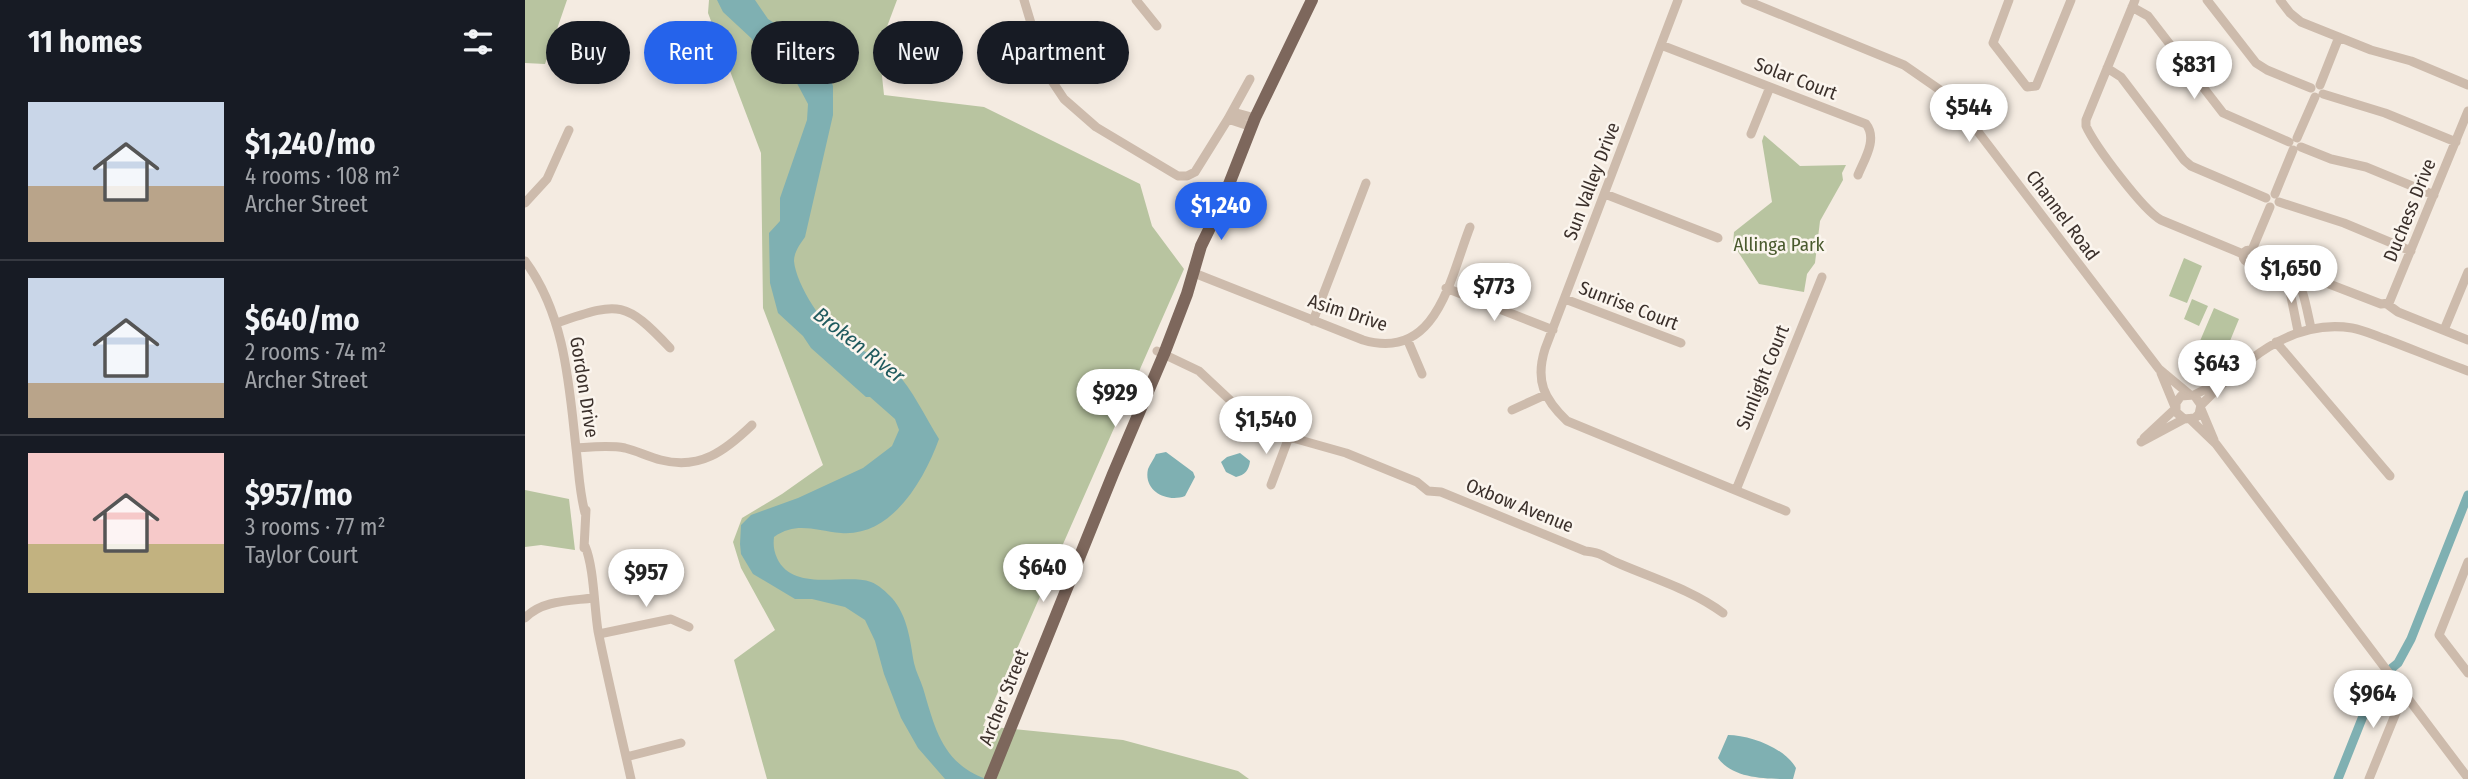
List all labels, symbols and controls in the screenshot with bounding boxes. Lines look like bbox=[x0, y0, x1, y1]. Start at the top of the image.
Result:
chip: Buy bbox=[546, 21, 630, 84]
chip: Rent bbox=[644, 21, 737, 84]
chip: Filters bbox=[751, 21, 859, 84]
chip: New bbox=[873, 21, 963, 84]
chip: Apartment bbox=[977, 21, 1129, 84]
icon: filters bbox=[459, 23, 497, 61]
text: 11 homes bbox=[28, 24, 142, 60]
pin: $831 bbox=[2153, 42, 2235, 101]
text: $831 bbox=[2172, 50, 2216, 78]
street label: Solar Court bbox=[1751, 52, 1841, 105]
pin: $544 bbox=[1928, 85, 2010, 144]
text: $544 bbox=[1946, 93, 1992, 121]
street label: Sun Valley Drive bbox=[1558, 119, 1624, 243]
text: $1,240/mo bbox=[245, 126, 375, 162]
icon: home bbox=[84, 130, 168, 214]
street label: Duchess Drive bbox=[2378, 155, 2441, 265]
text: 4 rooms · 108 m² bbox=[245, 162, 400, 190]
street label: Channel Road bbox=[2021, 166, 2104, 265]
pin: $1,240 bbox=[1164, 182, 1278, 242]
text: Archer Street bbox=[245, 190, 368, 218]
text: $1,240 bbox=[1191, 191, 1251, 219]
park label: Allinga Park bbox=[1734, 233, 1825, 256]
pin: $1,650 bbox=[2234, 246, 2348, 305]
text: $1,650 bbox=[2260, 254, 2322, 282]
pin: $773 bbox=[1453, 264, 1535, 323]
text: $773 bbox=[1473, 272, 1515, 300]
street label: Sunrise Court bbox=[1576, 276, 1683, 335]
street label: Asim Drive bbox=[1305, 289, 1390, 336]
water label: Broken River bbox=[808, 301, 910, 389]
text: $640/mo bbox=[245, 302, 359, 338]
icon: home bbox=[84, 306, 168, 390]
street label: Sunlight Court bbox=[1731, 321, 1794, 433]
street label: Gordon Drive bbox=[565, 335, 604, 439]
text: 2 rooms · 74 m² bbox=[245, 338, 386, 366]
pin: $643 bbox=[2176, 340, 2258, 400]
text: $643 bbox=[2194, 349, 2240, 377]
text: Archer Street bbox=[245, 366, 368, 394]
pin: $929 bbox=[1074, 370, 1156, 429]
text: $929 bbox=[1092, 378, 1138, 406]
pin: $1,540 bbox=[1209, 396, 1323, 456]
text: $1,540 bbox=[1235, 405, 1297, 433]
street label: Oxbow Avenue bbox=[1463, 473, 1577, 538]
text: $957/mo bbox=[245, 477, 353, 513]
icon: home bbox=[84, 481, 168, 565]
text: 3 rooms · 77 m² bbox=[245, 513, 386, 541]
text: Taylor Court bbox=[245, 541, 358, 569]
pin: $640 bbox=[1002, 544, 1084, 604]
pin: $957 bbox=[605, 550, 687, 609]
text: $640 bbox=[1019, 553, 1067, 581]
text: $957 bbox=[624, 558, 668, 586]
street label: Archer Street bbox=[974, 645, 1033, 749]
pin: $964 bbox=[2332, 670, 2414, 730]
text: $964 bbox=[2350, 679, 2396, 707]

